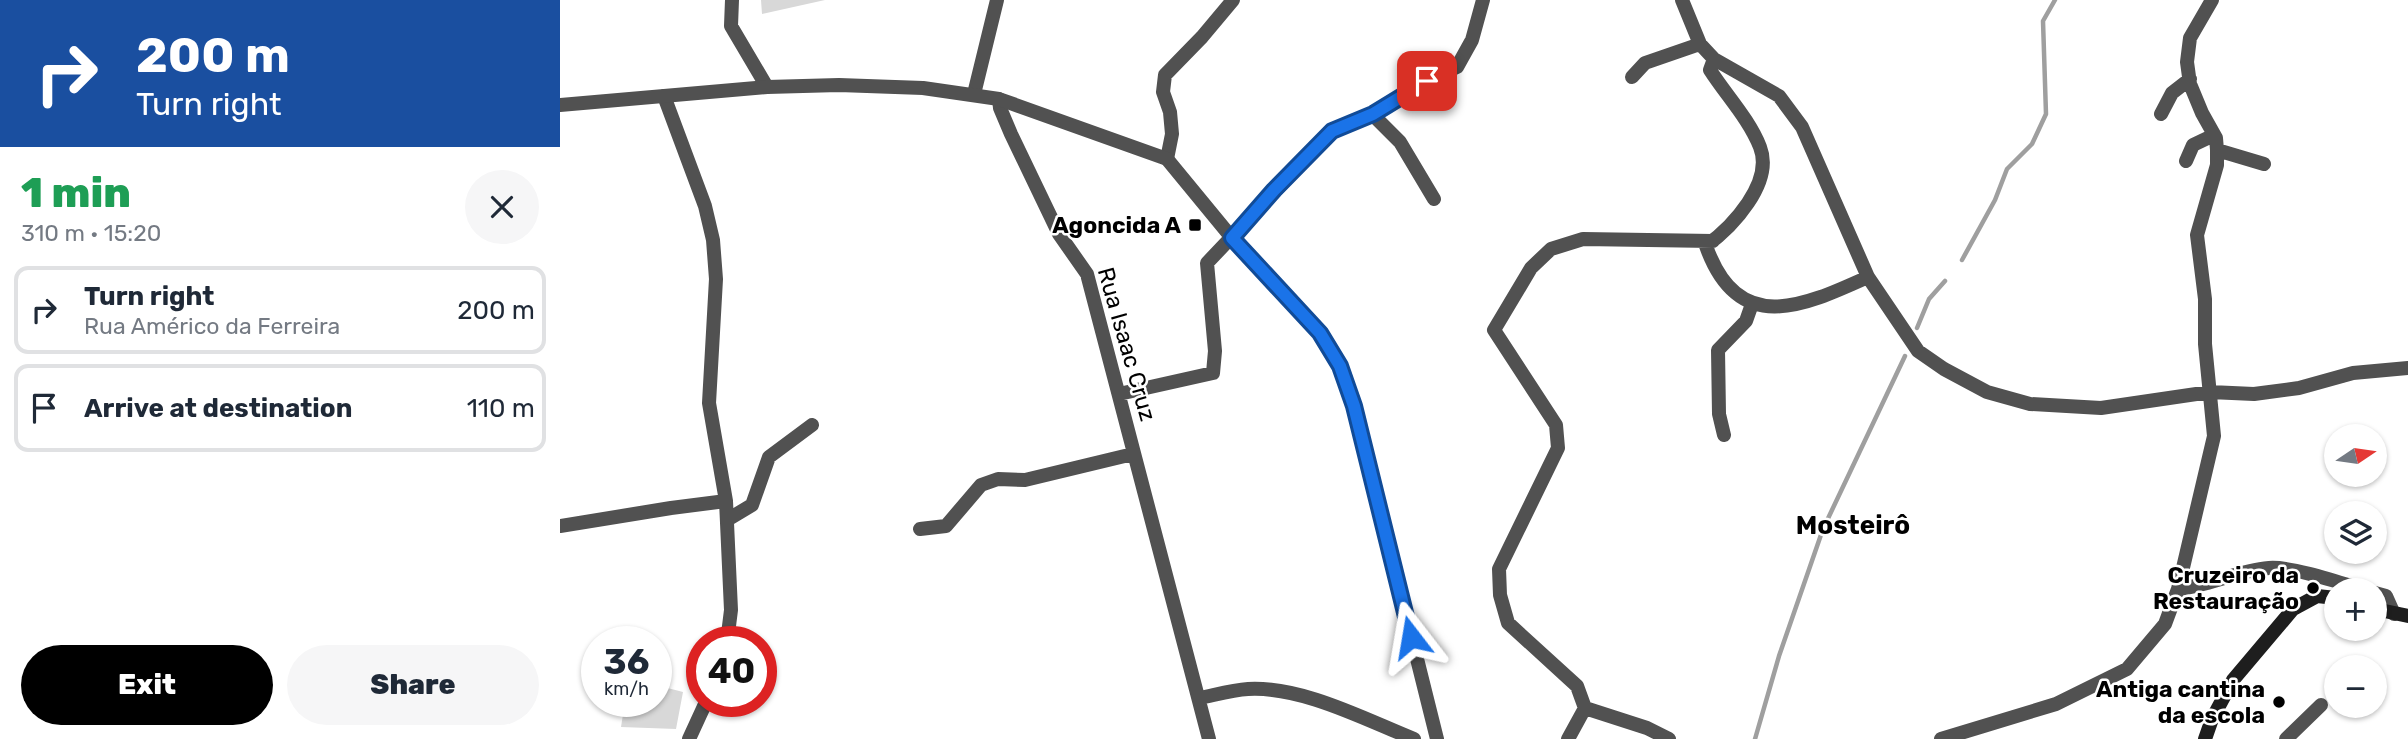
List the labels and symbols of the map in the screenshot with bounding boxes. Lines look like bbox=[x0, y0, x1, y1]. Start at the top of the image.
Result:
pin bbox=[1397, 51, 1457, 111]
place label: Agoncida A bbox=[1052, 211, 1182, 239]
marker: Agoncida A bbox=[1187, 217, 1203, 233]
street label: Rua Isaac Cruz bbox=[1092, 264, 1162, 424]
north arrow bbox=[2324, 424, 2387, 486]
district label: Mosteirô bbox=[1796, 510, 1910, 541]
place label: Cruzeiro da Restauração bbox=[2153, 561, 2299, 615]
marker: Cruzeiro da Restauração bbox=[2305, 580, 2321, 596]
position arrow bbox=[1374, 600, 1448, 674]
speed limit sign: 40 bbox=[686, 626, 777, 717]
place label: Antiga cantina da escola bbox=[2096, 675, 2265, 729]
marker: Antiga cantina da escola bbox=[2271, 694, 2287, 710]

